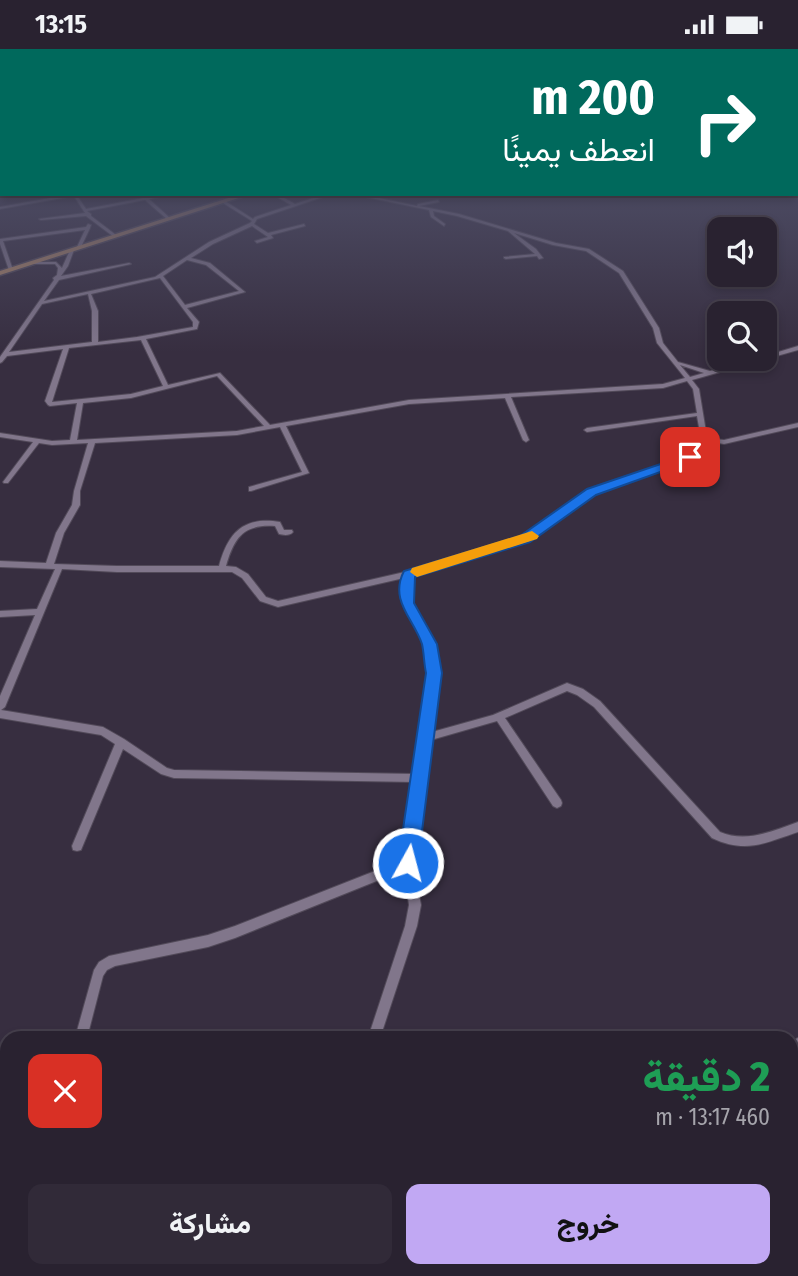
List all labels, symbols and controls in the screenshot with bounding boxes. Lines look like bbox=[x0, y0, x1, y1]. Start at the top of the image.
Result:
text: 13:15 bbox=[35, 9, 87, 40]
text: 200 m bbox=[531, 68, 655, 127]
icon: right bbox=[679, 77, 770, 168]
text: انعطف يمينًا bbox=[502, 131, 655, 169]
map controls bbox=[707, 217, 777, 371]
button: sound bbox=[707, 217, 777, 287]
button: search bbox=[707, 301, 777, 371]
pin bbox=[660, 427, 720, 487]
icon: arrive bbox=[671, 438, 709, 476]
position arrow bbox=[371, 826, 445, 900]
text: 2 دقيقة bbox=[642, 1052, 770, 1102]
button: close bbox=[28, 1054, 102, 1128]
text: 460 m · 13:17 bbox=[655, 1103, 770, 1131]
button: مشاركة bbox=[28, 1184, 392, 1264]
button: خروج bbox=[406, 1184, 770, 1264]

